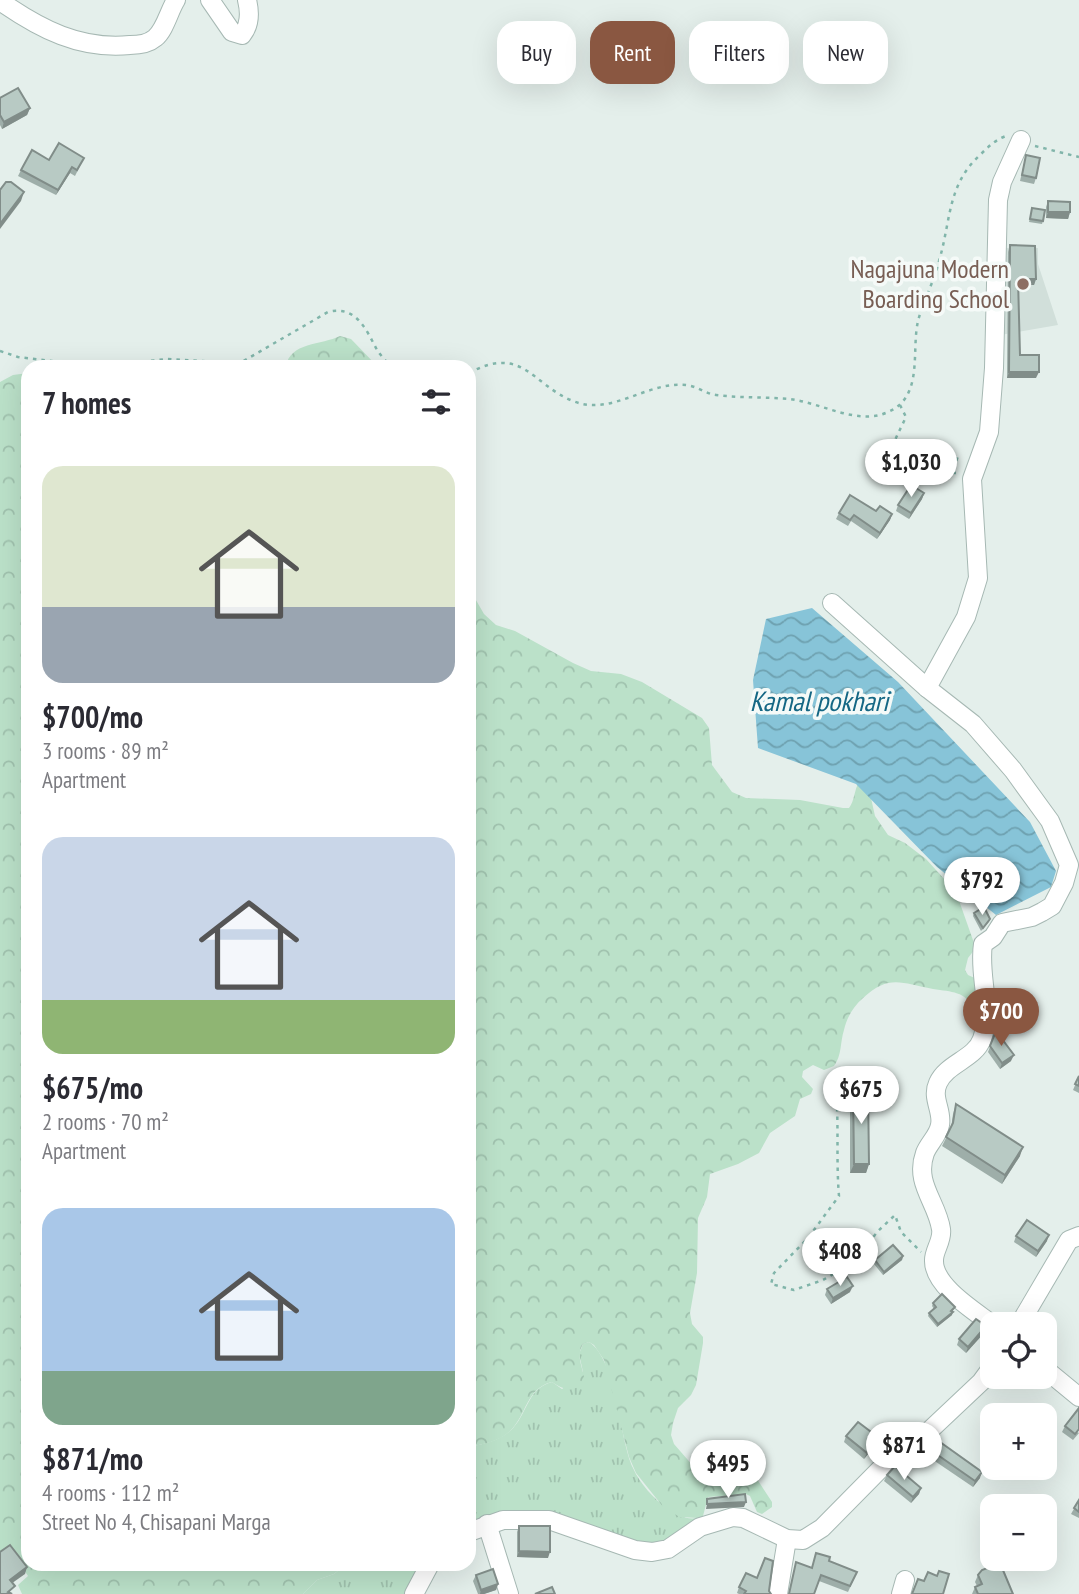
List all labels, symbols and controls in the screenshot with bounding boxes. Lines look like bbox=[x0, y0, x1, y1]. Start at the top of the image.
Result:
chip: Buy bbox=[497, 21, 576, 84]
chip: Rent bbox=[590, 21, 675, 84]
chip: Filters bbox=[689, 21, 789, 84]
chip: New bbox=[803, 21, 888, 84]
place label: Nagajuna Modern Boarding School bbox=[850, 252, 1009, 315]
marker: Nagajuna Modern Boarding School bbox=[1015, 276, 1031, 292]
text: 7 homes bbox=[42, 383, 131, 422]
icon: filters bbox=[417, 383, 455, 421]
pin: $1,030 bbox=[854, 440, 968, 499]
text: $1,030 bbox=[881, 447, 941, 476]
icon: home bbox=[186, 511, 312, 637]
water label: Kamal pokhari bbox=[750, 682, 892, 719]
text: $700/mo bbox=[42, 697, 143, 736]
text: 3 rooms · 89 m² bbox=[42, 736, 169, 765]
text: Apartment bbox=[42, 765, 126, 794]
pin: $792 bbox=[941, 858, 1023, 917]
text: $792 bbox=[960, 865, 1004, 894]
icon: home bbox=[186, 882, 312, 1008]
pin: $700 bbox=[960, 988, 1042, 1048]
text: $700 bbox=[979, 996, 1023, 1025]
pin: $675 bbox=[820, 1066, 902, 1126]
text: $675/mo bbox=[42, 1068, 143, 1107]
text: $675 bbox=[839, 1074, 883, 1103]
text: 2 rooms · 70 m² bbox=[42, 1107, 169, 1136]
text: Apartment bbox=[42, 1136, 126, 1165]
pin: $408 bbox=[799, 1228, 881, 1288]
text: $408 bbox=[818, 1236, 862, 1265]
icon: home bbox=[186, 1253, 312, 1379]
map controls bbox=[980, 1312, 1057, 1571]
button: locate bbox=[980, 1312, 1057, 1389]
button: + bbox=[980, 1403, 1057, 1480]
pin: $871 bbox=[863, 1422, 945, 1482]
text: $871 bbox=[882, 1430, 926, 1459]
text: $871/mo bbox=[42, 1439, 143, 1478]
pin: $495 bbox=[687, 1440, 769, 1500]
text: $495 bbox=[706, 1448, 750, 1477]
text: 4 rooms · 112 m² bbox=[42, 1478, 179, 1507]
button: − bbox=[980, 1494, 1057, 1571]
text: Street No 4, Chisapani Marga bbox=[42, 1507, 271, 1536]

